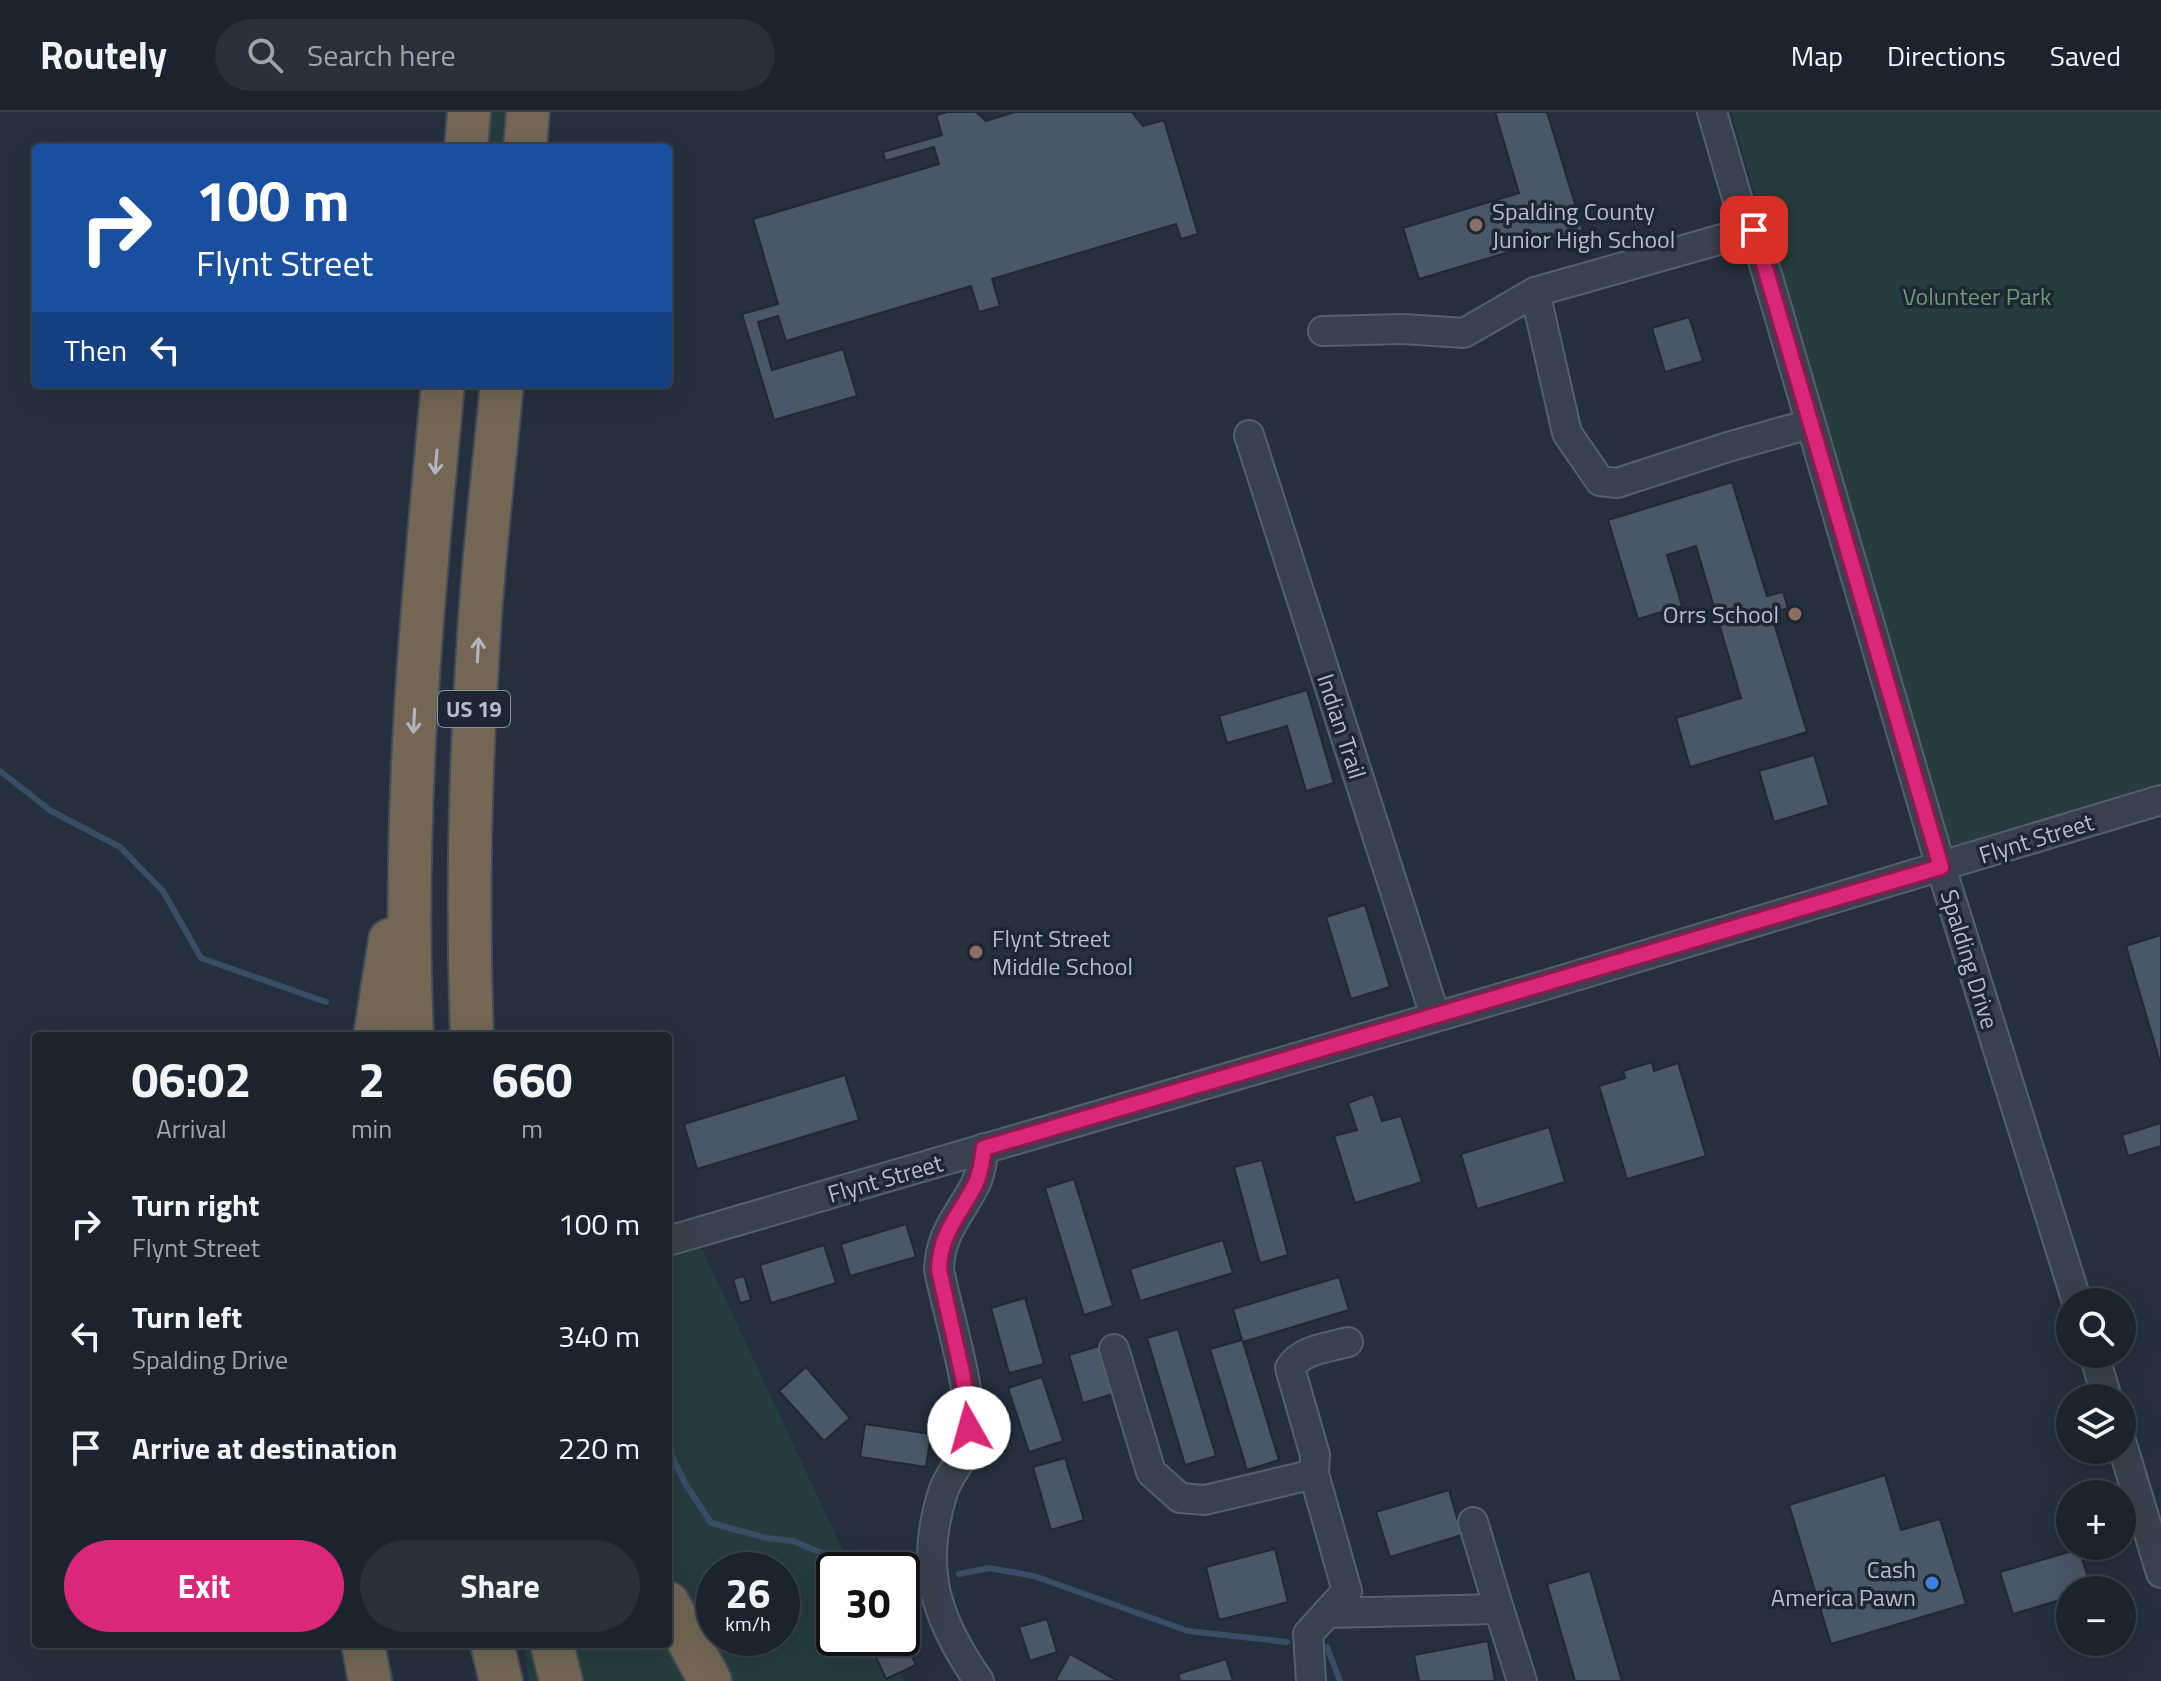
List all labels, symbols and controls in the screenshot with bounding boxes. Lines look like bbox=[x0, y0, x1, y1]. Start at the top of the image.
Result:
search box bbox=[215, 19, 775, 91]
text: Routely bbox=[40, 26, 167, 84]
text: Search here bbox=[307, 32, 456, 78]
icon: search bbox=[243, 33, 287, 77]
text: Map bbox=[1791, 34, 1843, 77]
text: Directions bbox=[1887, 34, 2006, 77]
text: Saved bbox=[2050, 34, 2121, 77]
text: 100 m bbox=[196, 158, 349, 243]
icon: right bbox=[64, 176, 168, 280]
place label: Spalding County Junior High School bbox=[1492, 193, 1675, 257]
pin bbox=[1720, 196, 1788, 264]
icon: arrive bbox=[1732, 208, 1776, 252]
marker: Spalding County Junior High School bbox=[1467, 216, 1485, 234]
text: Flynt Street bbox=[196, 235, 373, 290]
park label: Volunteer Park bbox=[1902, 278, 2052, 314]
text: Then bbox=[64, 327, 127, 373]
icon: left bbox=[143, 328, 187, 372]
one-way arrow bbox=[428, 448, 443, 475]
place label: Orrs School bbox=[1663, 596, 1779, 632]
marker: Orrs School bbox=[1786, 605, 1804, 623]
one-way arrow bbox=[470, 637, 485, 664]
street label: Indian Trail bbox=[1308, 669, 1376, 783]
road number: US 19 bbox=[438, 691, 510, 727]
one-way arrow bbox=[406, 707, 421, 734]
street label: Flynt Street bbox=[1974, 803, 2098, 872]
street label: Spalding Drive bbox=[1932, 885, 2008, 1033]
place label: Flynt Street Middle School bbox=[992, 920, 1133, 984]
marker: Flynt Street Middle School bbox=[967, 943, 985, 961]
text: 06:02 bbox=[132, 1043, 251, 1116]
text: 2 bbox=[358, 1043, 385, 1116]
text: 660 bbox=[492, 1043, 572, 1116]
text: Arrival bbox=[156, 1109, 227, 1148]
text: min bbox=[351, 1109, 392, 1148]
text: m bbox=[521, 1109, 543, 1148]
street label: Flynt Street bbox=[823, 1144, 947, 1212]
text: Turn right bbox=[132, 1182, 260, 1228]
text: 100 m bbox=[558, 1201, 640, 1247]
icon: right bbox=[64, 1202, 108, 1246]
text: Flynt Street bbox=[132, 1228, 260, 1267]
map controls bbox=[2056, 1288, 2136, 1656]
button: search bbox=[2056, 1288, 2136, 1368]
text: Turn left bbox=[132, 1294, 242, 1340]
text: 340 m bbox=[558, 1313, 640, 1359]
icon: left bbox=[64, 1314, 108, 1358]
text: Spalding Drive bbox=[132, 1340, 288, 1379]
button: layers bbox=[2056, 1384, 2136, 1464]
position arrow bbox=[927, 1386, 1011, 1470]
text: Arrive at destination bbox=[132, 1425, 397, 1471]
text: 220 m bbox=[558, 1425, 640, 1471]
icon: arrive bbox=[64, 1426, 108, 1470]
button: + bbox=[2056, 1480, 2136, 1560]
button: Exit bbox=[64, 1540, 344, 1632]
button: Share bbox=[360, 1540, 640, 1632]
place label: Cash America Pawn bbox=[1771, 1551, 1916, 1615]
speed limit sign: 30 bbox=[816, 1552, 920, 1656]
text: 26 bbox=[726, 1563, 770, 1624]
marker: Cash America Pawn bbox=[1923, 1574, 1941, 1592]
button: − bbox=[2056, 1576, 2136, 1656]
text: km/h bbox=[725, 1608, 771, 1639]

